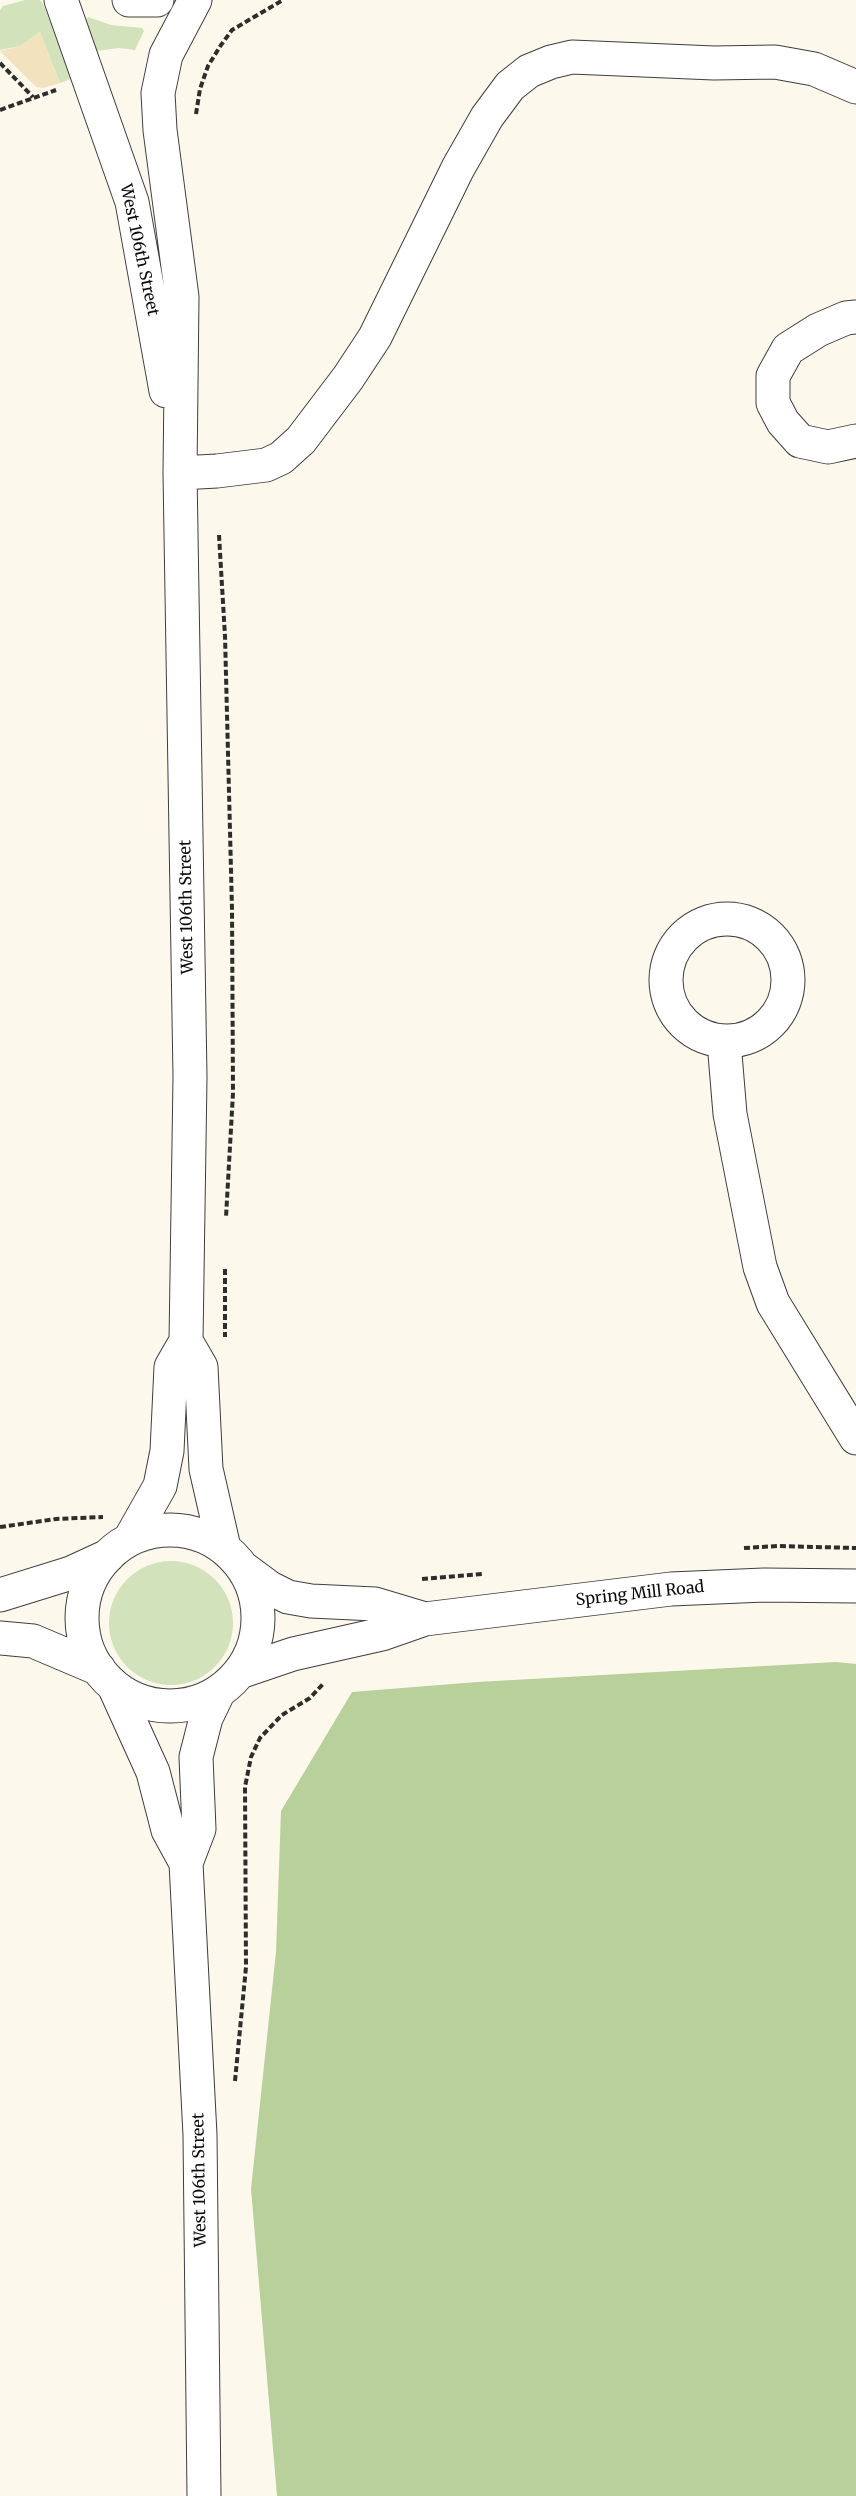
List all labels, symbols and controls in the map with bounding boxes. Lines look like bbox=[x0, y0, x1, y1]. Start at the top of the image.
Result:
street label: West 106th Street bbox=[116, 182, 162, 318]
street label: West 106th Street bbox=[176, 840, 198, 974]
street label: Spring Mill Road bbox=[575, 1578, 705, 1610]
street label: West 106th Street bbox=[189, 2113, 211, 2247]

